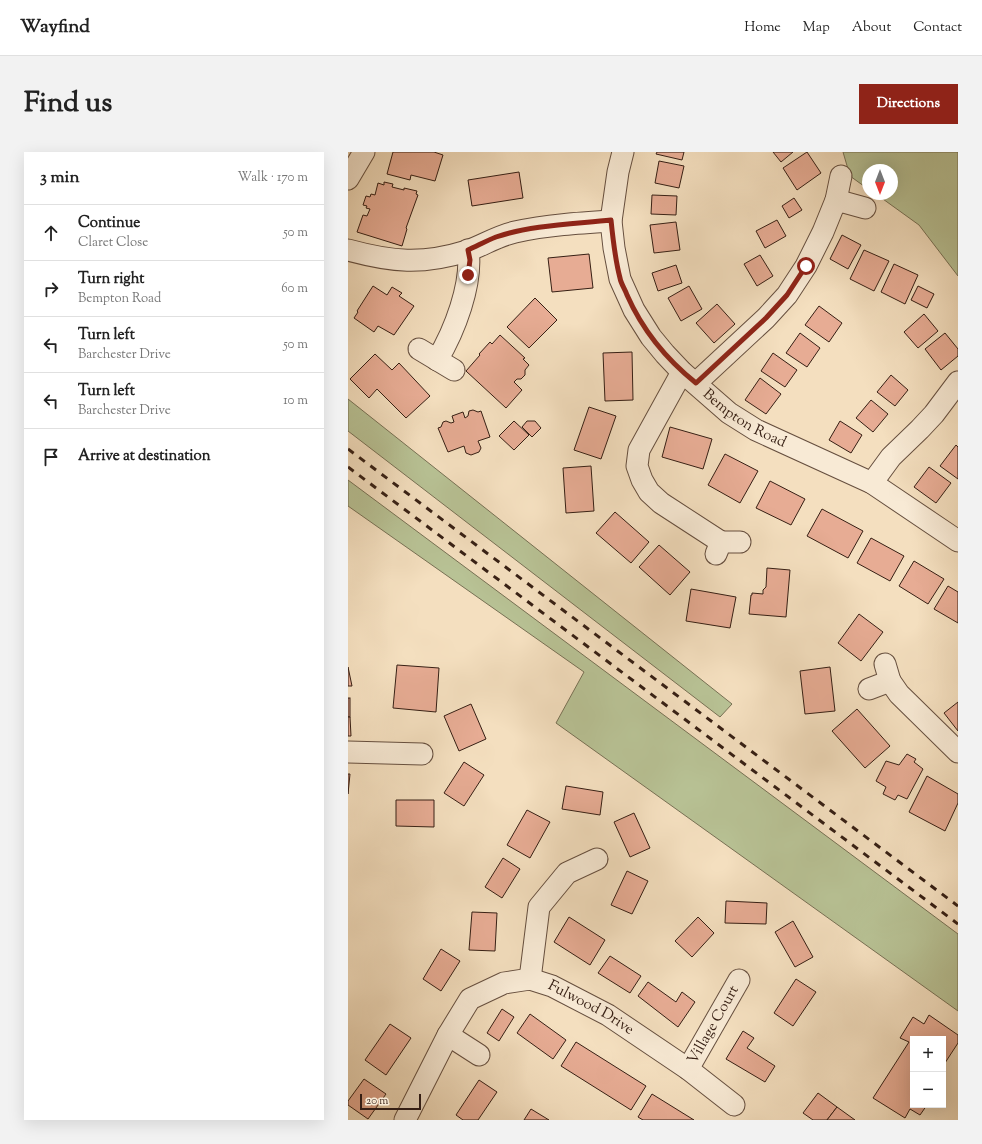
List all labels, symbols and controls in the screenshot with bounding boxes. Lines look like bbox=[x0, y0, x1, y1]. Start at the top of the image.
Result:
text: Wayfind bbox=[20, 14, 90, 41]
text: Home bbox=[744, 18, 781, 38]
text: Map bbox=[803, 18, 830, 38]
text: About bbox=[852, 18, 891, 38]
text: Contact bbox=[913, 18, 962, 38]
text: Find us bbox=[24, 84, 112, 124]
button: Directions bbox=[859, 84, 958, 124]
north arrow bbox=[862, 164, 898, 200]
text: 3 min bbox=[40, 166, 79, 190]
text: Walk · 170 m bbox=[238, 169, 308, 187]
text: Continue bbox=[78, 213, 140, 234]
icon: ahead bbox=[40, 222, 62, 244]
text: 50 m bbox=[283, 224, 308, 242]
text: Claret Close bbox=[78, 234, 148, 252]
route start bbox=[797, 257, 815, 275]
route end bbox=[459, 266, 477, 284]
text: Turn right bbox=[78, 269, 144, 290]
icon: right bbox=[40, 278, 62, 300]
text: 60 m bbox=[281, 280, 308, 298]
text: Bempton Road bbox=[78, 290, 161, 308]
text: Turn left bbox=[78, 325, 135, 346]
icon: left bbox=[40, 334, 62, 356]
text: 50 m bbox=[283, 336, 308, 354]
text: Barchester Drive bbox=[78, 346, 171, 364]
text: Turn left bbox=[78, 381, 135, 402]
street label: Bempton Road bbox=[698, 384, 790, 453]
icon: left bbox=[40, 390, 62, 412]
text: 10 m bbox=[283, 392, 308, 410]
text: Barchester Drive bbox=[78, 402, 171, 420]
icon: arrive bbox=[40, 446, 62, 468]
text: Arrive at destination bbox=[78, 446, 211, 467]
street label: Fulwood Drive bbox=[544, 975, 638, 1040]
street label: Village Court bbox=[683, 982, 744, 1068]
map controls bbox=[910, 1036, 946, 1108]
button: + bbox=[910, 1036, 946, 1072]
button: − bbox=[910, 1072, 946, 1108]
scale bar bbox=[360, 1092, 421, 1111]
text: 20 m bbox=[366, 1093, 388, 1109]

